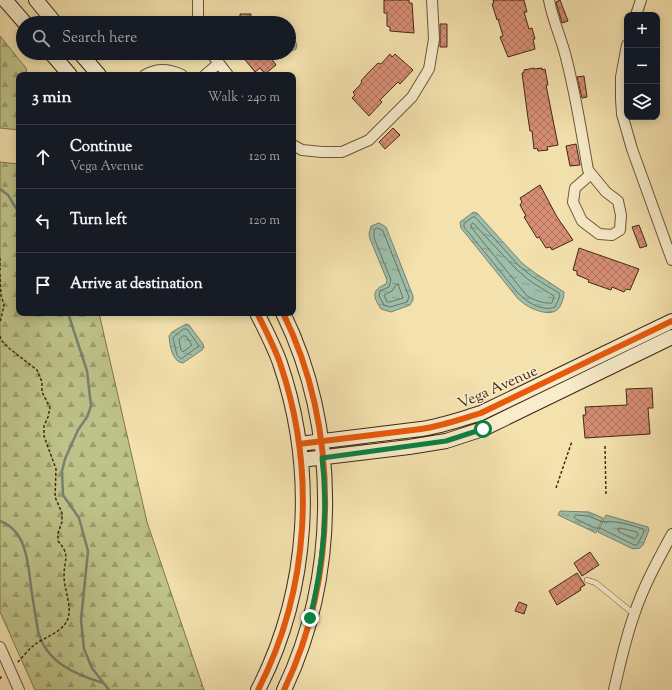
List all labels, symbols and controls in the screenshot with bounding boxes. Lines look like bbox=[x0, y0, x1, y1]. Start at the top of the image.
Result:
map controls bbox=[624, 12, 660, 120]
button: + bbox=[624, 12, 660, 48]
search box bbox=[16, 16, 296, 60]
icon: search bbox=[30, 27, 52, 49]
text: Search here bbox=[62, 28, 137, 49]
button: − bbox=[624, 48, 660, 84]
button: layers bbox=[624, 84, 660, 120]
text: 3 min bbox=[32, 86, 71, 110]
text: Walk · 240 m bbox=[208, 89, 280, 107]
text: Continue bbox=[70, 137, 132, 158]
icon: ahead bbox=[32, 146, 54, 168]
text: 120 m bbox=[249, 148, 280, 166]
text: Vega Avenue bbox=[70, 158, 144, 176]
icon: left bbox=[32, 210, 54, 232]
text: Turn left bbox=[70, 210, 127, 231]
text: 120 m bbox=[249, 212, 280, 230]
icon: arrive bbox=[32, 274, 54, 296]
text: Arrive at destination bbox=[70, 274, 203, 295]
street label: Vega Avenue bbox=[455, 361, 541, 415]
route start bbox=[474, 420, 492, 438]
route end bbox=[301, 609, 319, 627]

